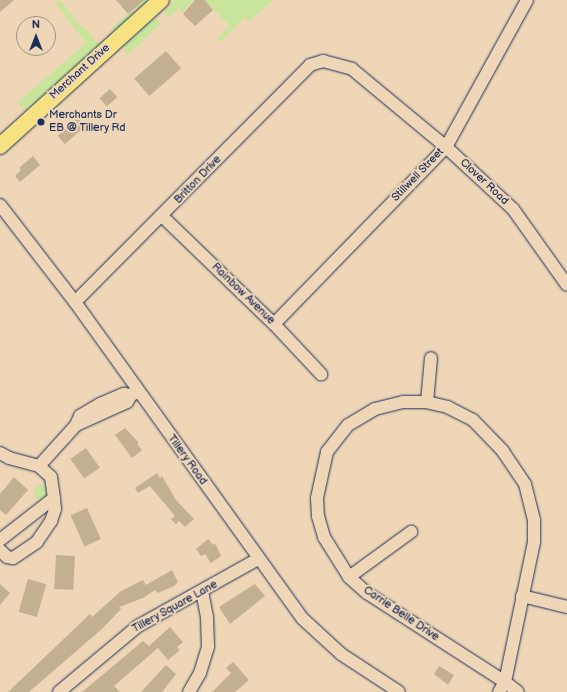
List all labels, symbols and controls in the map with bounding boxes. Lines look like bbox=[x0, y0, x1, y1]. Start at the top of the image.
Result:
north arrow bbox=[16, 16, 56, 56]
text: N bbox=[32, 18, 40, 31]
street label: Merchant Drive bbox=[47, 42, 113, 102]
place label: Merchants Dr EB @ Tillery Rd bbox=[49, 109, 127, 135]
marker: Merchants Dr EB @ Tillery Rd bbox=[36, 117, 46, 127]
street label: Stillwell Street bbox=[389, 145, 447, 205]
street label: Britton Drive bbox=[172, 153, 224, 207]
street label: Clover Road bbox=[457, 156, 511, 208]
street label: Rainbow Avenue bbox=[209, 261, 277, 327]
street label: Tillery Road bbox=[164, 432, 210, 488]
street label: Tillery Square Lane bbox=[130, 578, 220, 636]
street label: Carrie Belle Drive bbox=[361, 584, 441, 644]

